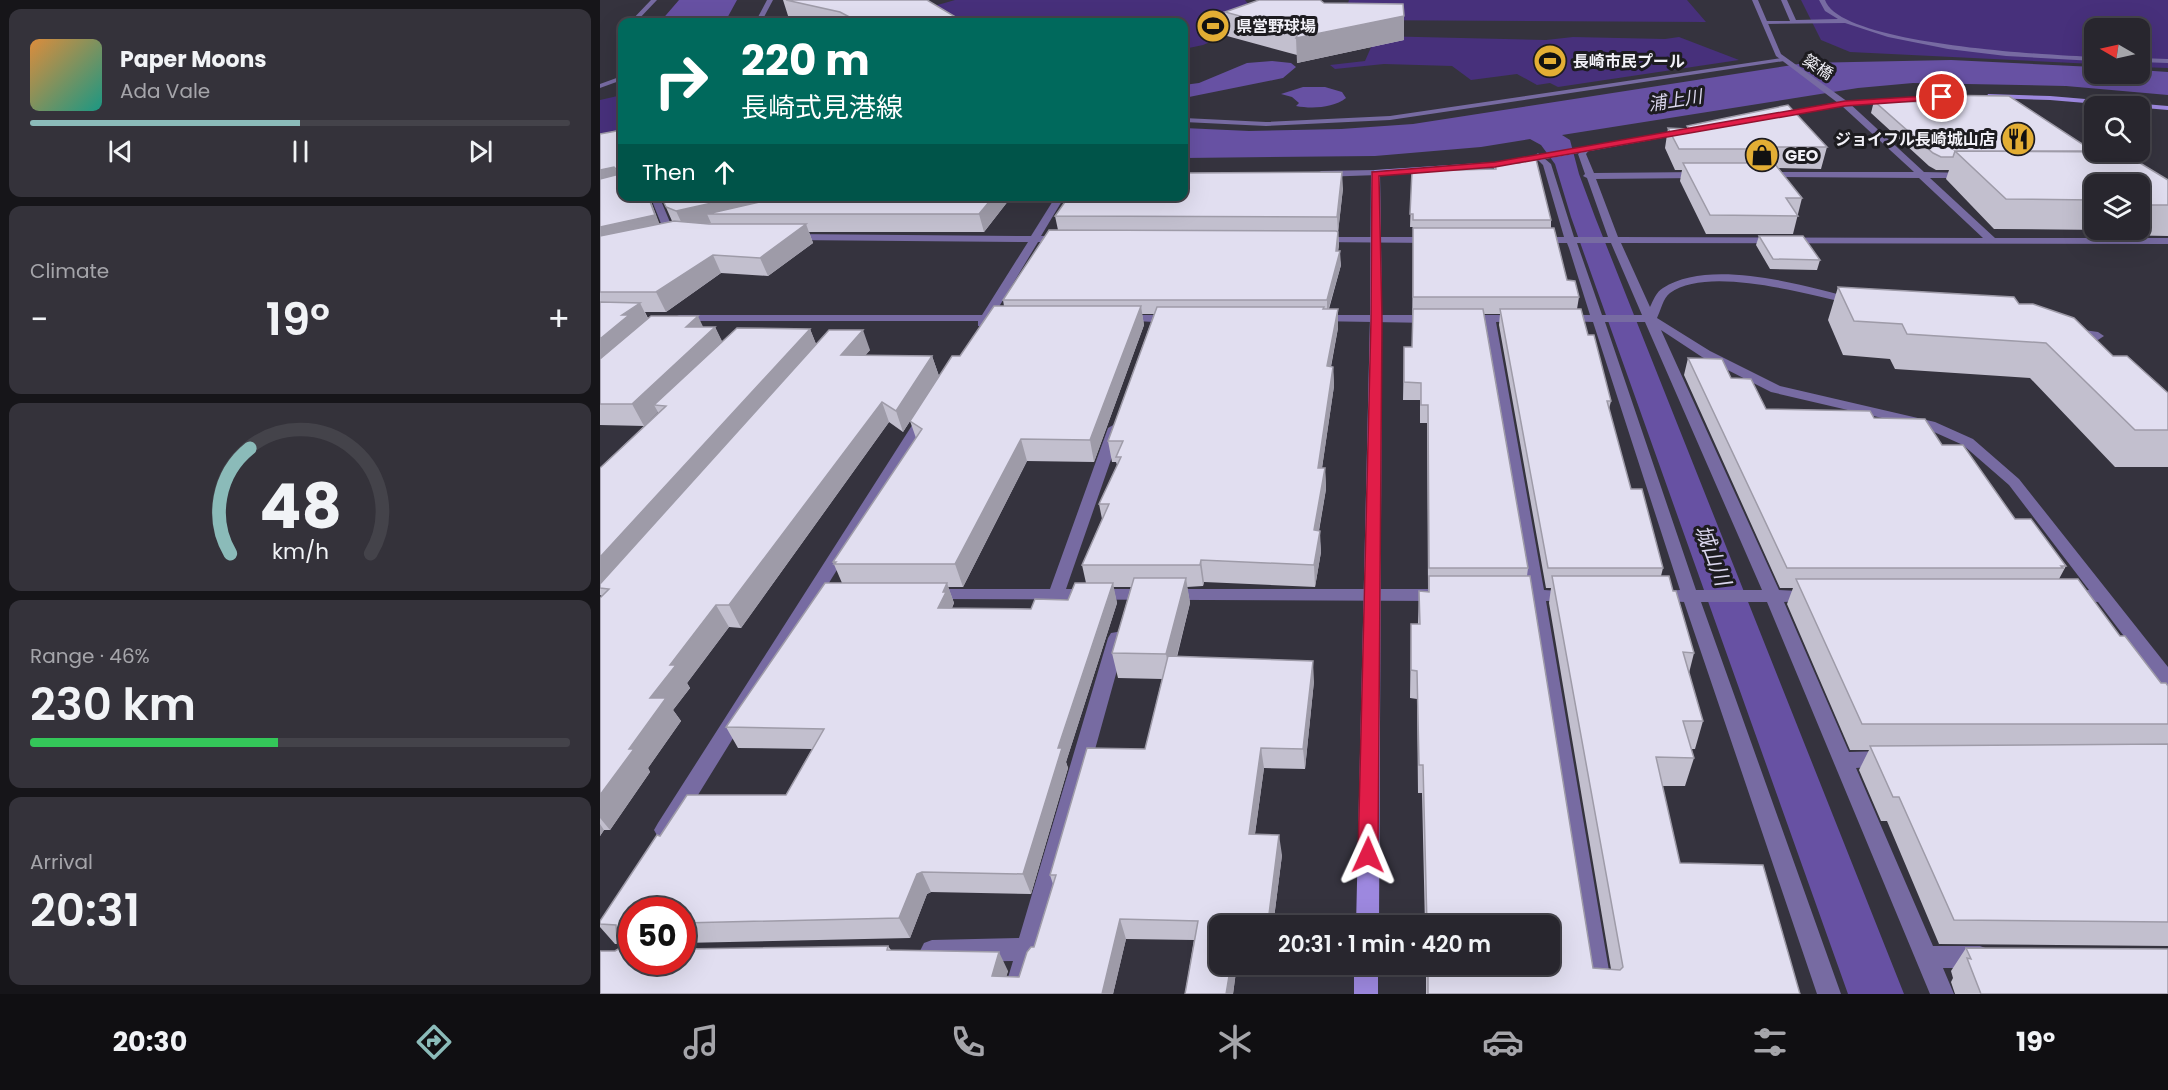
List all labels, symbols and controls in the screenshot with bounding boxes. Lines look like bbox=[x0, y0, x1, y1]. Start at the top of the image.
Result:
sports icon: 県営野球場 bbox=[1195, 8, 1231, 44]
place label: 県営野球場 bbox=[1236, 15, 1316, 38]
north arrow bbox=[2084, 18, 2150, 84]
map controls bbox=[2084, 18, 2150, 240]
text: 220 m bbox=[741, 31, 870, 90]
icon: right bbox=[642, 42, 720, 120]
sports icon: 長崎市民プール bbox=[1532, 43, 1568, 79]
text: Paper Moons bbox=[120, 44, 267, 75]
street label: 簗橋 bbox=[1798, 49, 1838, 85]
place label: 長崎市民プール bbox=[1573, 50, 1685, 73]
pin bbox=[1916, 71, 1967, 122]
text: Ada Vale bbox=[120, 77, 210, 105]
icon: arrive bbox=[1925, 80, 1958, 113]
water label: 浦上川 bbox=[1646, 83, 1706, 117]
text: 長崎式見港線 bbox=[741, 89, 903, 126]
button: search bbox=[2084, 96, 2150, 162]
restaurant icon: ジョイフル長崎城山店 bbox=[2000, 121, 2036, 157]
place label: ジョイフル長崎城山店 bbox=[1835, 128, 1995, 151]
icon: previous bbox=[104, 135, 137, 168]
icon: pause bbox=[284, 135, 317, 168]
icon: next bbox=[464, 135, 497, 168]
shop icon: GEO bbox=[1744, 137, 1780, 173]
place label: GEO bbox=[1785, 144, 1819, 167]
icon: ahead bbox=[708, 156, 741, 189]
text: Then bbox=[642, 157, 696, 188]
button: layers bbox=[2084, 174, 2150, 240]
text: Climate bbox=[30, 257, 109, 285]
text: 19° bbox=[266, 288, 330, 351]
text: − bbox=[30, 296, 48, 343]
text: + bbox=[547, 296, 570, 343]
text: 48 bbox=[259, 462, 341, 550]
water label: 城山川 bbox=[1688, 520, 1739, 591]
text: km/h bbox=[271, 536, 329, 567]
text: Range · 46% bbox=[30, 642, 150, 670]
text: 230 km bbox=[30, 673, 196, 736]
position arrow bbox=[1336, 823, 1400, 887]
text: Arrival bbox=[30, 848, 93, 876]
text: 20:31 bbox=[30, 879, 140, 942]
speed limit sign: 50 bbox=[618, 897, 696, 975]
text: 20:31 · 1 min · 420 m bbox=[1278, 929, 1491, 960]
icon: directions bbox=[413, 1021, 455, 1063]
icon: music bbox=[680, 1021, 722, 1063]
icon: phone bbox=[947, 1021, 989, 1063]
icon: climate bbox=[1214, 1021, 1256, 1063]
icon: car bbox=[1482, 1021, 1524, 1063]
icon: filters bbox=[1749, 1021, 1791, 1063]
text: 20:30 bbox=[113, 1023, 187, 1060]
text: 19° bbox=[2016, 1023, 2055, 1060]

